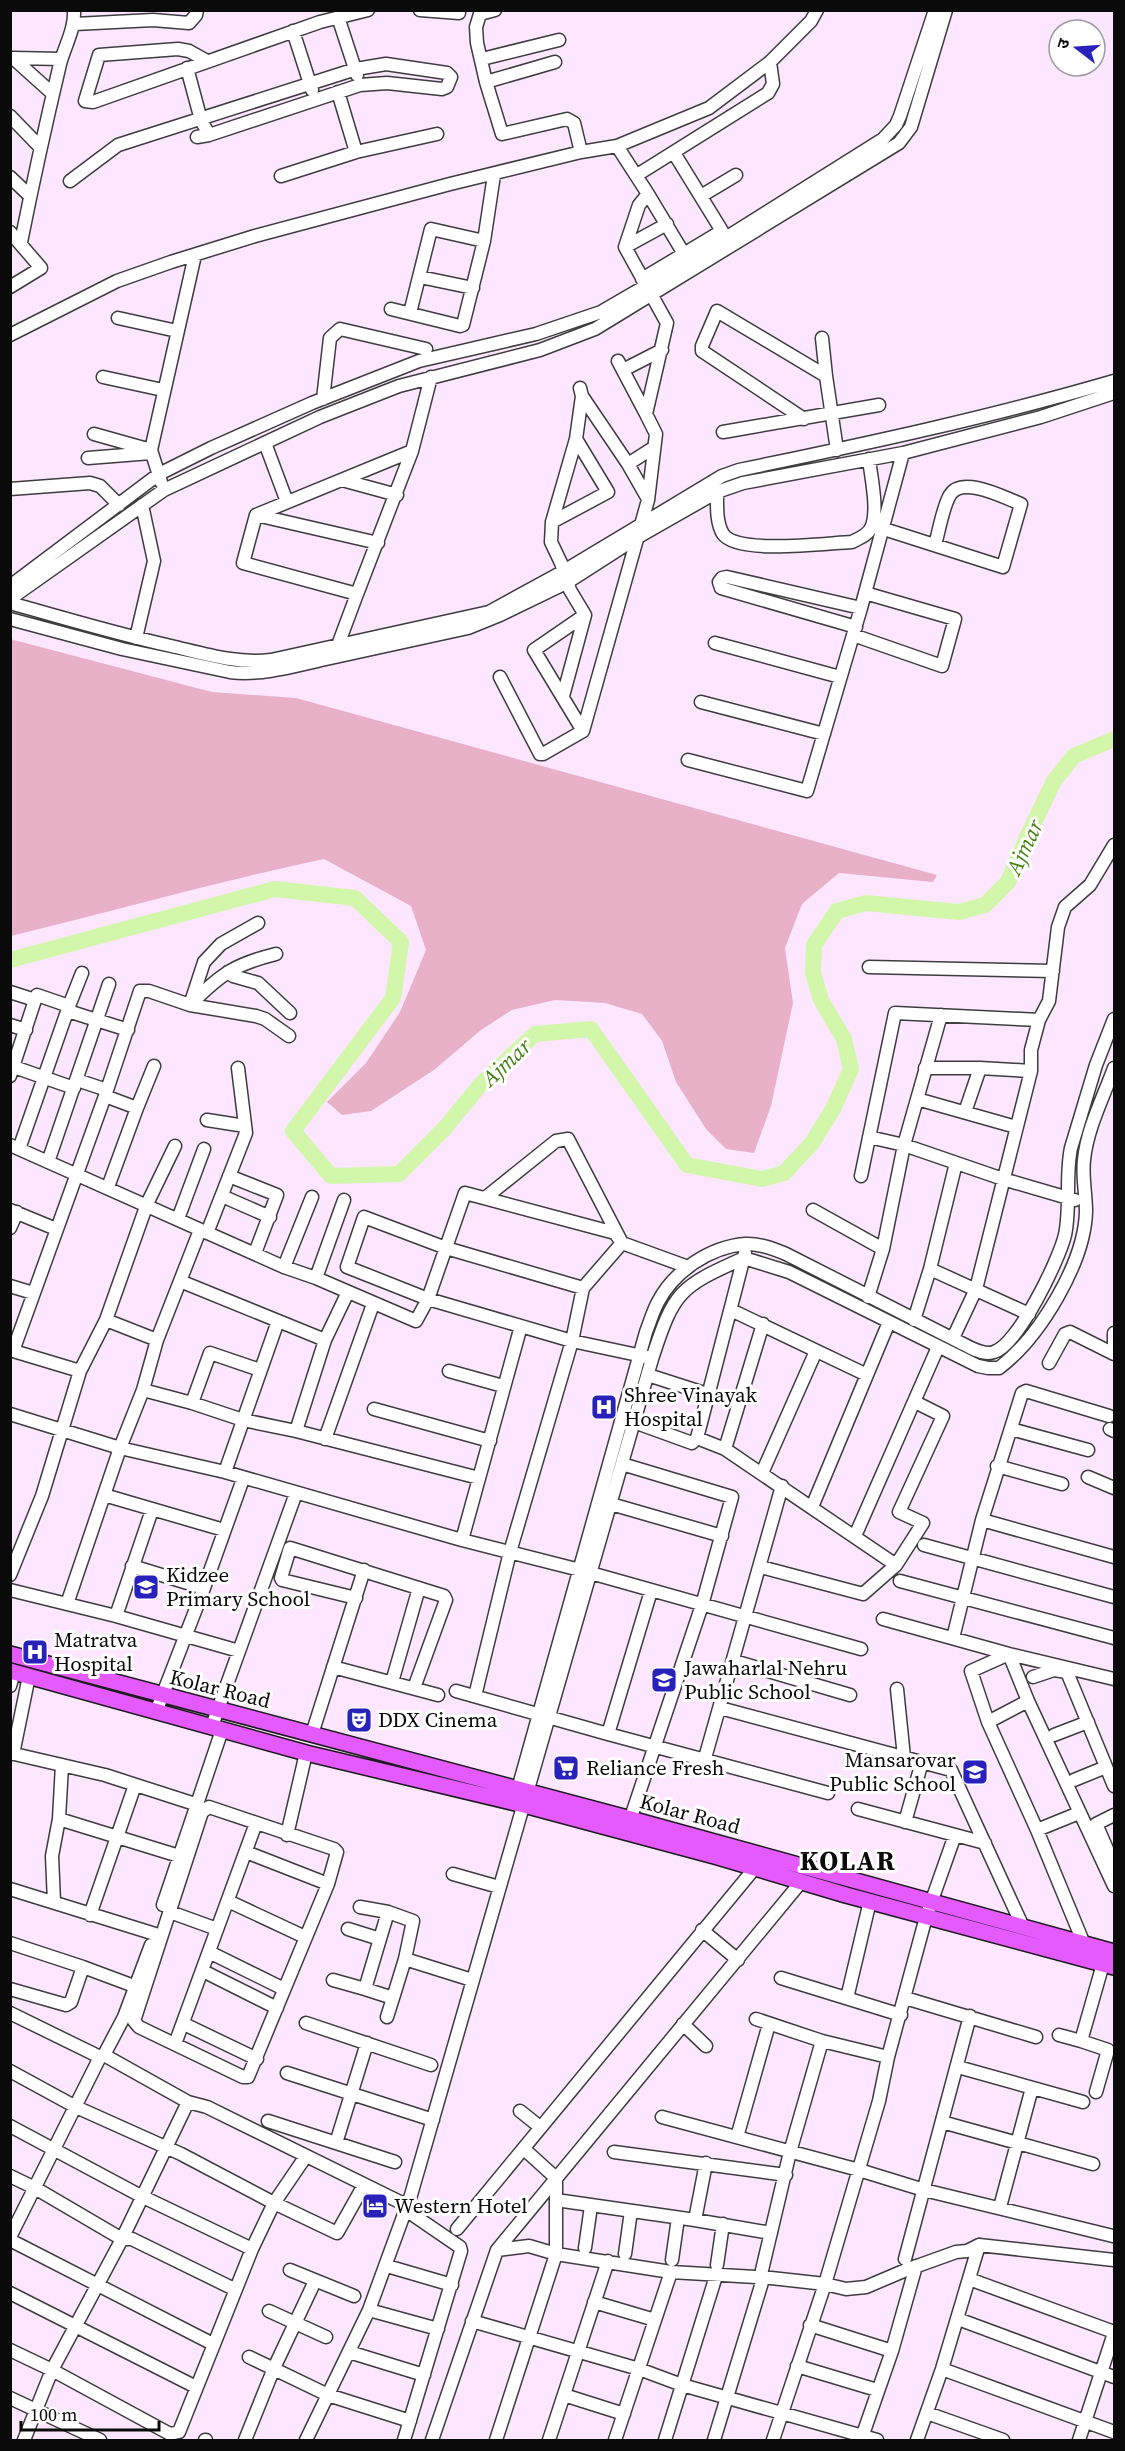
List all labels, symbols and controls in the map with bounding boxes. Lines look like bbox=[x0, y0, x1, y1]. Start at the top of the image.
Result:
north arrow bbox=[1047, 18, 1107, 78]
text: उ bbox=[1051, 35, 1075, 51]
water label: Ajmar bbox=[997, 813, 1050, 881]
water label: Ajmar bbox=[473, 1030, 538, 1094]
place label: Shree Vinayak Hospital bbox=[624, 1380, 758, 1433]
hospital icon: Shree Vinayak Hospital bbox=[589, 1392, 619, 1422]
place label: Kidzee Primary School bbox=[166, 1560, 310, 1613]
school or university icon: Kidzee Primary School bbox=[131, 1572, 161, 1602]
place label: Matratva Hospital bbox=[54, 1625, 138, 1678]
hospital icon: Matratva Hospital bbox=[20, 1637, 50, 1667]
place label: Jawaharlal Nehru Public School bbox=[683, 1653, 847, 1706]
street label: Kolar Road bbox=[167, 1662, 274, 1715]
school or university icon: Jawaharlal Nehru Public School bbox=[649, 1665, 679, 1695]
theatre icon: DDX Cinema bbox=[344, 1705, 374, 1735]
place label: DDX Cinema bbox=[378, 1705, 498, 1734]
place label: Mansarovar Public School bbox=[829, 1745, 956, 1798]
supermarket icon: Reliance Fresh bbox=[551, 1753, 581, 1783]
place label: Reliance Fresh bbox=[586, 1753, 724, 1782]
school or university icon: Mansarovar Public School bbox=[960, 1757, 990, 1787]
street label: Kolar Road bbox=[637, 1786, 744, 1841]
district label: KOLAR bbox=[800, 1842, 896, 1879]
hotel icon: Western Hotel bbox=[360, 2191, 390, 2221]
place label: Western Hotel bbox=[394, 2191, 528, 2220]
scale bar bbox=[21, 2394, 159, 2432]
text: 100 m bbox=[30, 2402, 77, 2427]

